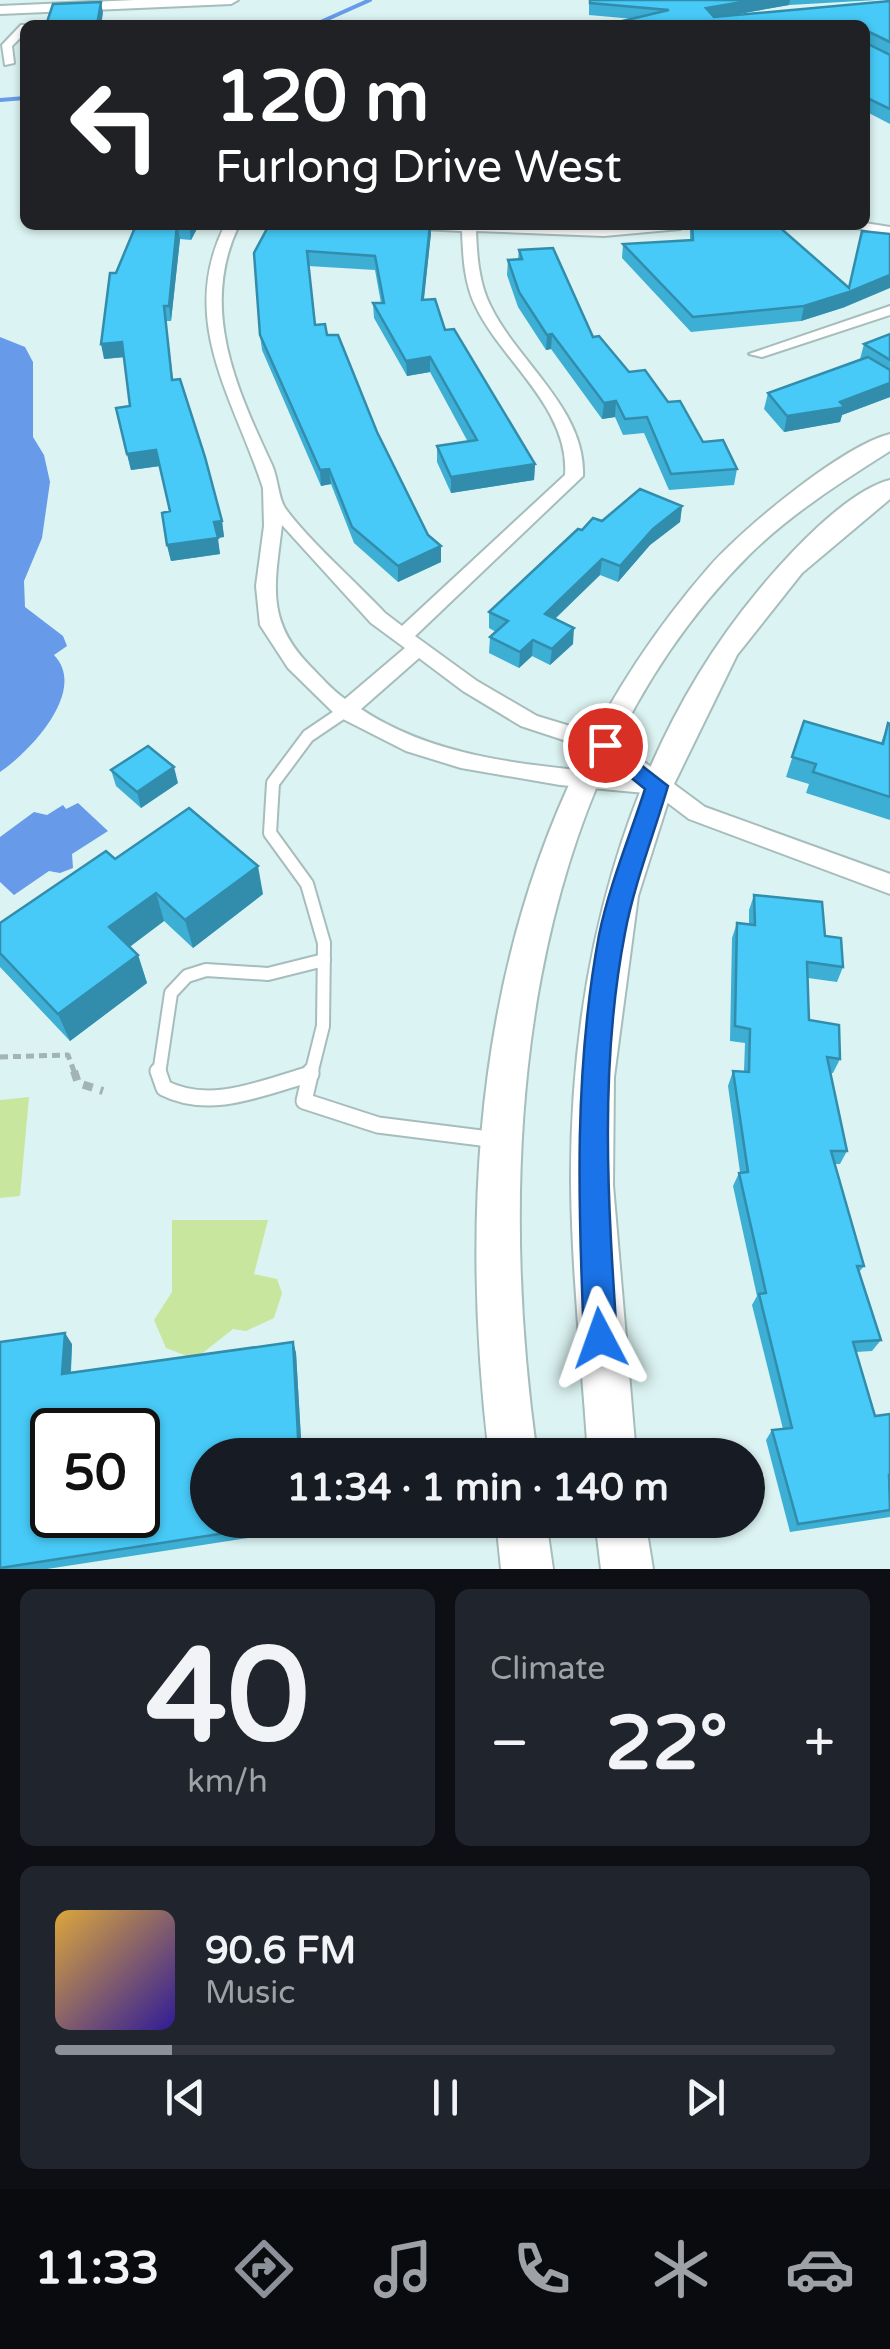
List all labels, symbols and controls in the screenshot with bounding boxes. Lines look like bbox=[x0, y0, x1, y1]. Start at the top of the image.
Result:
text: 120 m bbox=[215, 56, 429, 140]
icon: left bbox=[50, 60, 180, 190]
text: Furlong Drive West bbox=[215, 141, 622, 195]
pin bbox=[563, 703, 648, 788]
icon: arrive bbox=[578, 718, 633, 773]
position arrow bbox=[548, 1286, 652, 1390]
speed limit sign: 50 bbox=[30, 1408, 160, 1538]
text: 11:34 · 1 min · 140 m bbox=[286, 1465, 669, 1511]
text: 40 bbox=[146, 1620, 309, 1776]
text: Climate bbox=[490, 1650, 605, 1688]
text: 22° bbox=[605, 1699, 728, 1789]
text: − bbox=[490, 1711, 529, 1777]
text: + bbox=[804, 1711, 835, 1777]
text: km/h bbox=[187, 1763, 268, 1801]
text: 90.6 FM bbox=[205, 1928, 356, 1974]
text: Music bbox=[205, 1974, 295, 2012]
icon: previous bbox=[158, 2070, 213, 2125]
icon: pause bbox=[418, 2070, 473, 2125]
icon: next bbox=[678, 2070, 733, 2125]
icon: directions bbox=[229, 2234, 299, 2304]
icon: music bbox=[368, 2234, 438, 2304]
icon: phone bbox=[507, 2234, 577, 2304]
icon: climate bbox=[646, 2234, 716, 2304]
icon: car bbox=[785, 2234, 855, 2304]
text: 11:33 bbox=[35, 2242, 159, 2296]

